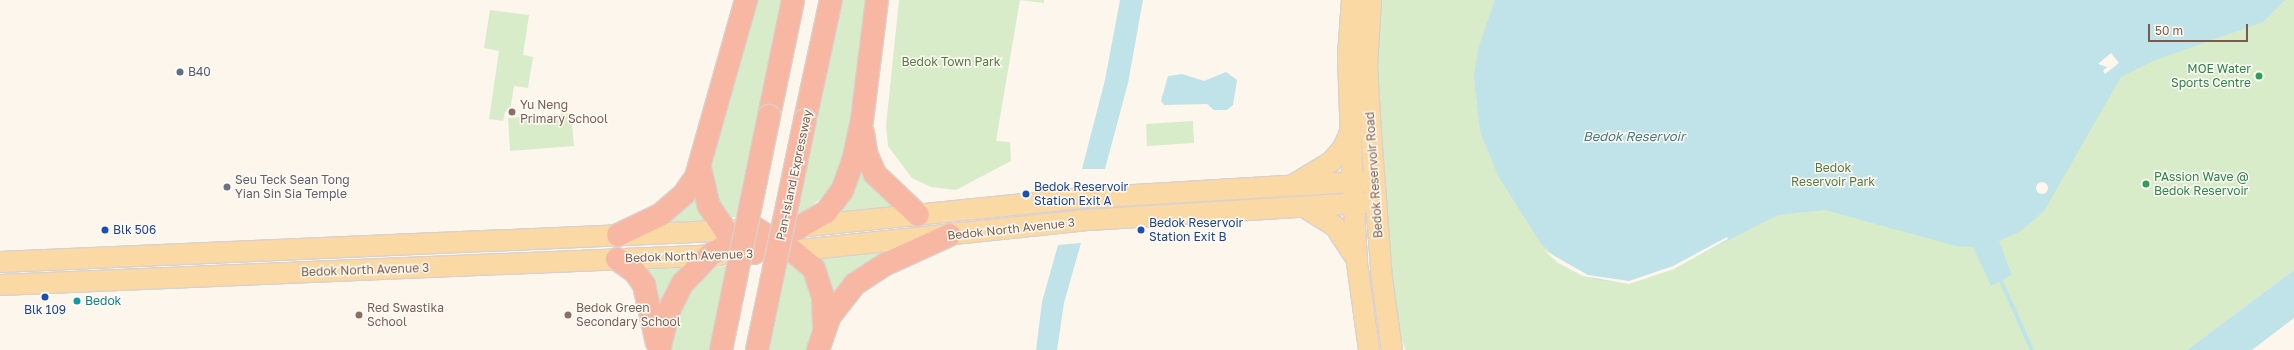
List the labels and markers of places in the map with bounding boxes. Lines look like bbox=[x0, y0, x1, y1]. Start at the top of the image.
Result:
place label: MOE Water Sports Centre bbox=[2171, 62, 2251, 90]
place label: B40 bbox=[188, 65, 211, 79]
marker: B40 bbox=[175, 67, 185, 77]
marker: MOE Water Sports Centre bbox=[2254, 71, 2264, 81]
place label: Yu Neng Primary School bbox=[520, 98, 608, 126]
marker: Yu Neng Primary School bbox=[507, 107, 517, 117]
place label: PAssion Wave @ Bedok Reservoir bbox=[2154, 170, 2249, 198]
place label: Seu Teck Sean Tong Yian Sin Sia Temple bbox=[235, 173, 350, 201]
marker: PAssion Wave @ Bedok Reservoir bbox=[2141, 179, 2151, 189]
place label: Bedok Reservoir Station Exit A bbox=[1034, 180, 1128, 208]
marker: Seu Teck Sean Tong Yian Sin Sia Temple bbox=[222, 182, 232, 192]
marker: Bedok Reservoir Station Exit A bbox=[1021, 189, 1031, 199]
place label: Bedok Reservoir Station Exit B bbox=[1149, 216, 1243, 244]
place label: Blk 506 bbox=[113, 223, 156, 237]
marker: Blk 506 bbox=[100, 225, 110, 235]
marker: Bedok Reservoir Station Exit B bbox=[1136, 225, 1146, 235]
marker: Blk 109 bbox=[40, 292, 50, 302]
place label: Bedok bbox=[85, 294, 121, 308]
marker: Bedok bbox=[72, 296, 82, 306]
place label: Red Swastika School bbox=[367, 301, 444, 329]
place label: Bedok Green Secondary School bbox=[576, 301, 681, 329]
place label: Blk 109 bbox=[24, 303, 66, 317]
marker: Red Swastika School bbox=[354, 310, 364, 320]
marker: Bedok Green Secondary School bbox=[563, 310, 573, 320]

